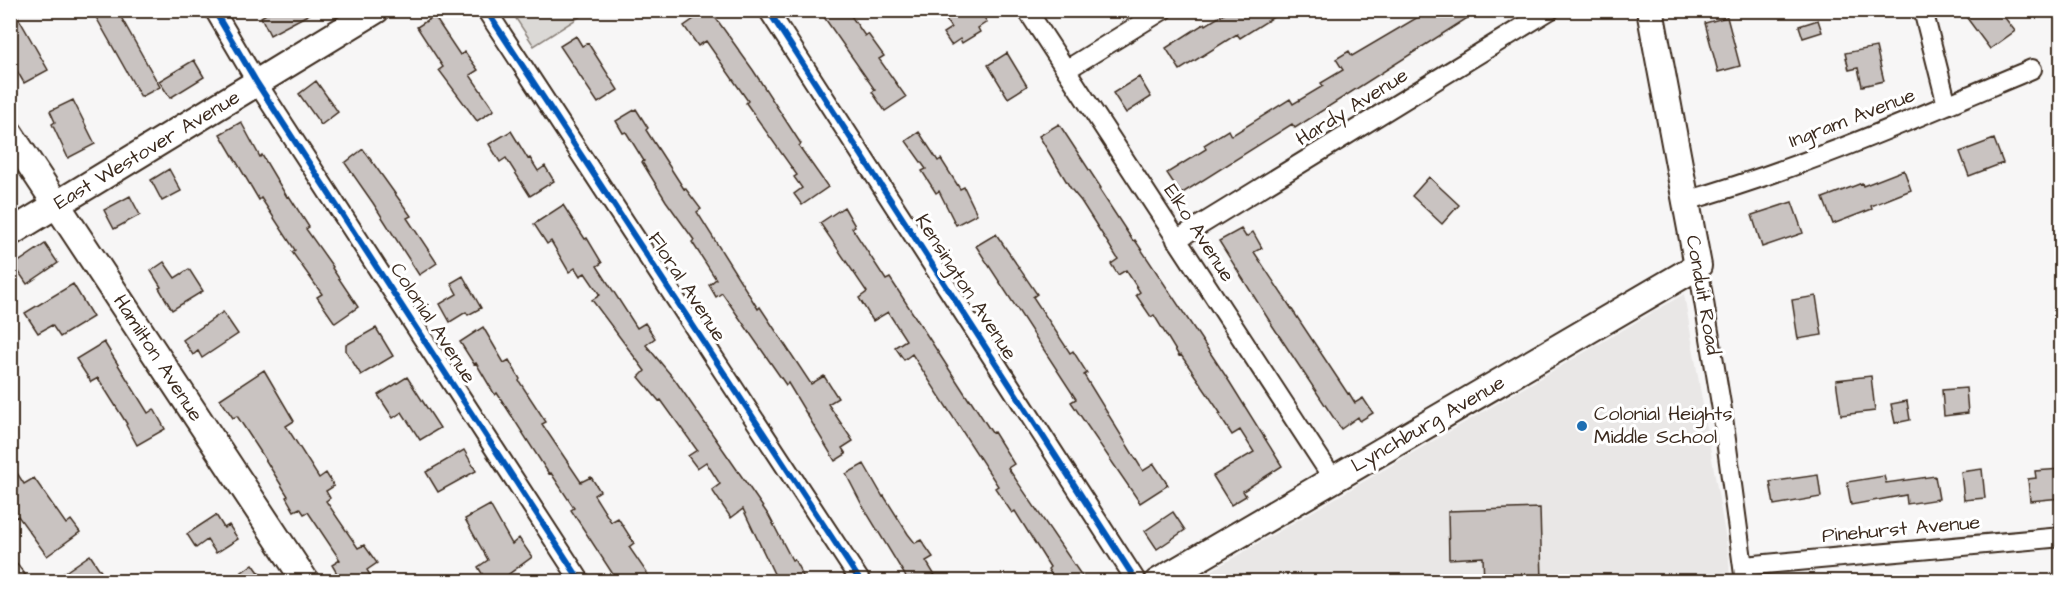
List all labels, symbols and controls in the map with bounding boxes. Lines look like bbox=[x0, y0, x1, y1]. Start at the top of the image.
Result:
street label: Hardy Avenue bbox=[1290, 61, 1414, 154]
street label: Ingram Avenue bbox=[1785, 81, 1920, 156]
street label: East Westover Avenue bbox=[49, 83, 245, 217]
street label: Elko Avenue bbox=[1157, 179, 1241, 288]
street label: Kensington Avenue bbox=[907, 209, 1024, 366]
street label: Floral Avenue bbox=[641, 227, 733, 347]
street label: Conduit Road bbox=[1679, 233, 1727, 357]
street label: Colonial Avenue bbox=[383, 257, 483, 389]
street label: Hamilton Avenue bbox=[106, 289, 210, 427]
street label: Lynchburg Avenue bbox=[1346, 369, 1511, 480]
place label: Colonial Heights Middle School bbox=[1594, 400, 1732, 451]
marker: Colonial Heights Middle School bbox=[1575, 419, 1589, 433]
street label: Pinehurst Avenue bbox=[1821, 508, 1981, 550]

